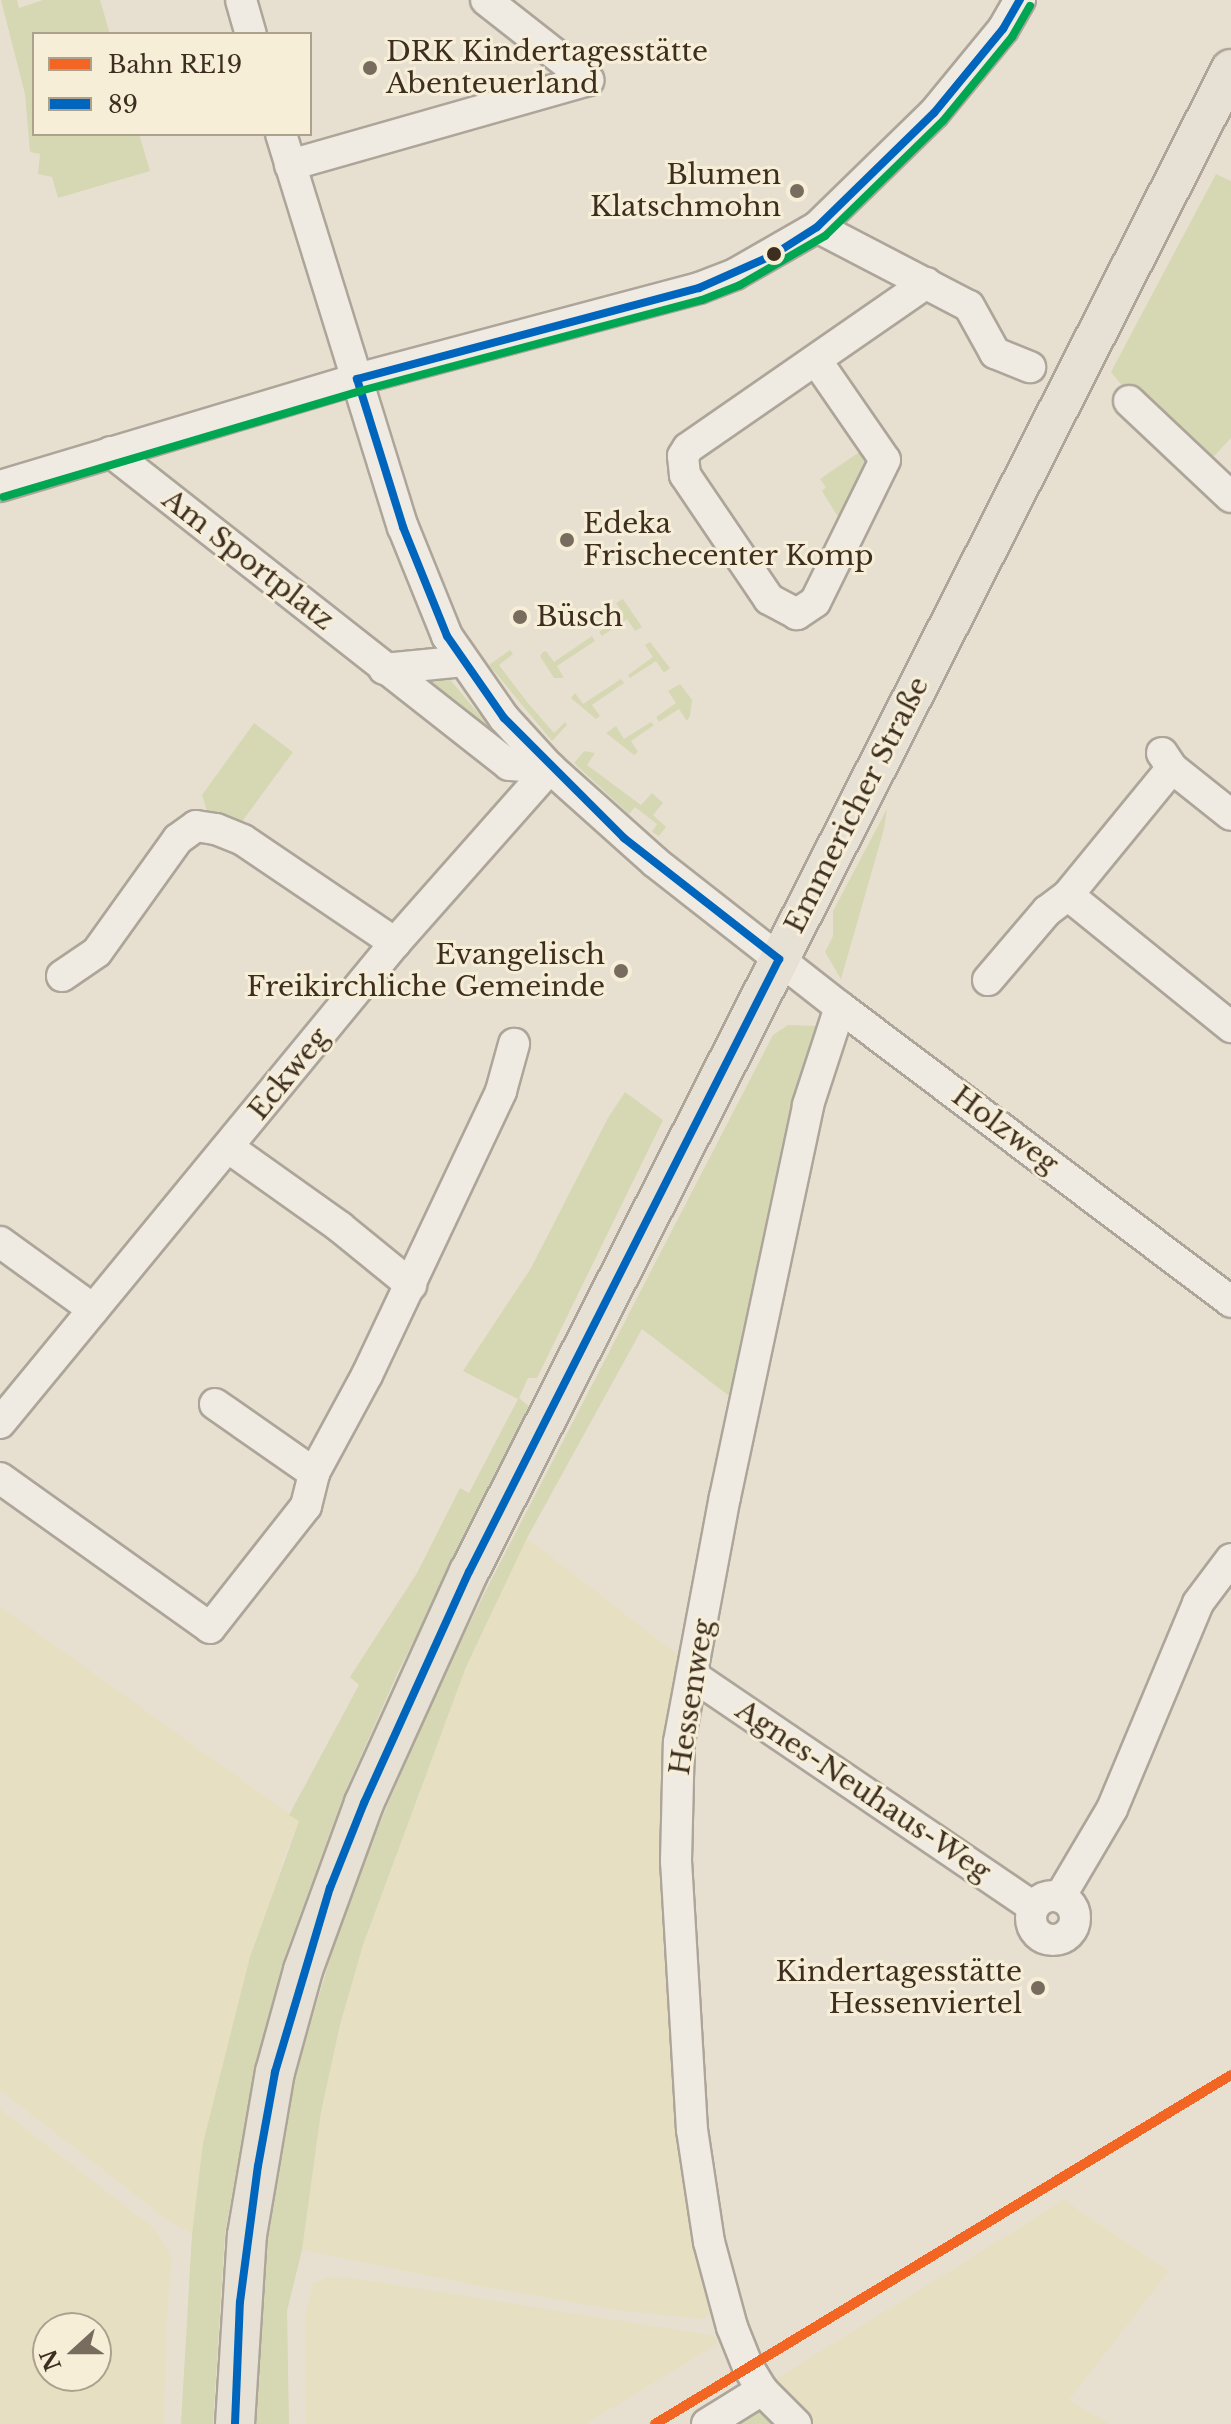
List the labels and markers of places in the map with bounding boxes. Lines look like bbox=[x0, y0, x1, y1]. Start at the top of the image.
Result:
place label: DRK Kindertagesstätte Abenteuerland bbox=[386, 35, 709, 101]
marker: DRK Kindertagesstätte Abenteuerland bbox=[361, 59, 379, 77]
place label: Blumen Klatschmohn bbox=[590, 158, 781, 224]
marker: Blumen Klatschmohn bbox=[788, 182, 806, 200]
unlabelled marker bbox=[766, 246, 782, 262]
place label: Edeka Frischecenter Komp bbox=[583, 507, 874, 573]
marker: Edeka Frischecenter Komp bbox=[558, 531, 576, 549]
place label: Büsch bbox=[536, 600, 623, 634]
marker: Büsch bbox=[511, 608, 529, 626]
place label: Evangelisch Freikirchliche Gemeinde bbox=[246, 938, 605, 1004]
marker: Evangelisch Freikirchliche Gemeinde bbox=[612, 962, 630, 980]
place label: Kindertagesstätte Hessenviertel bbox=[776, 1955, 1022, 2021]
marker: Kindertagesstätte Hessenviertel bbox=[1029, 1979, 1047, 1997]

